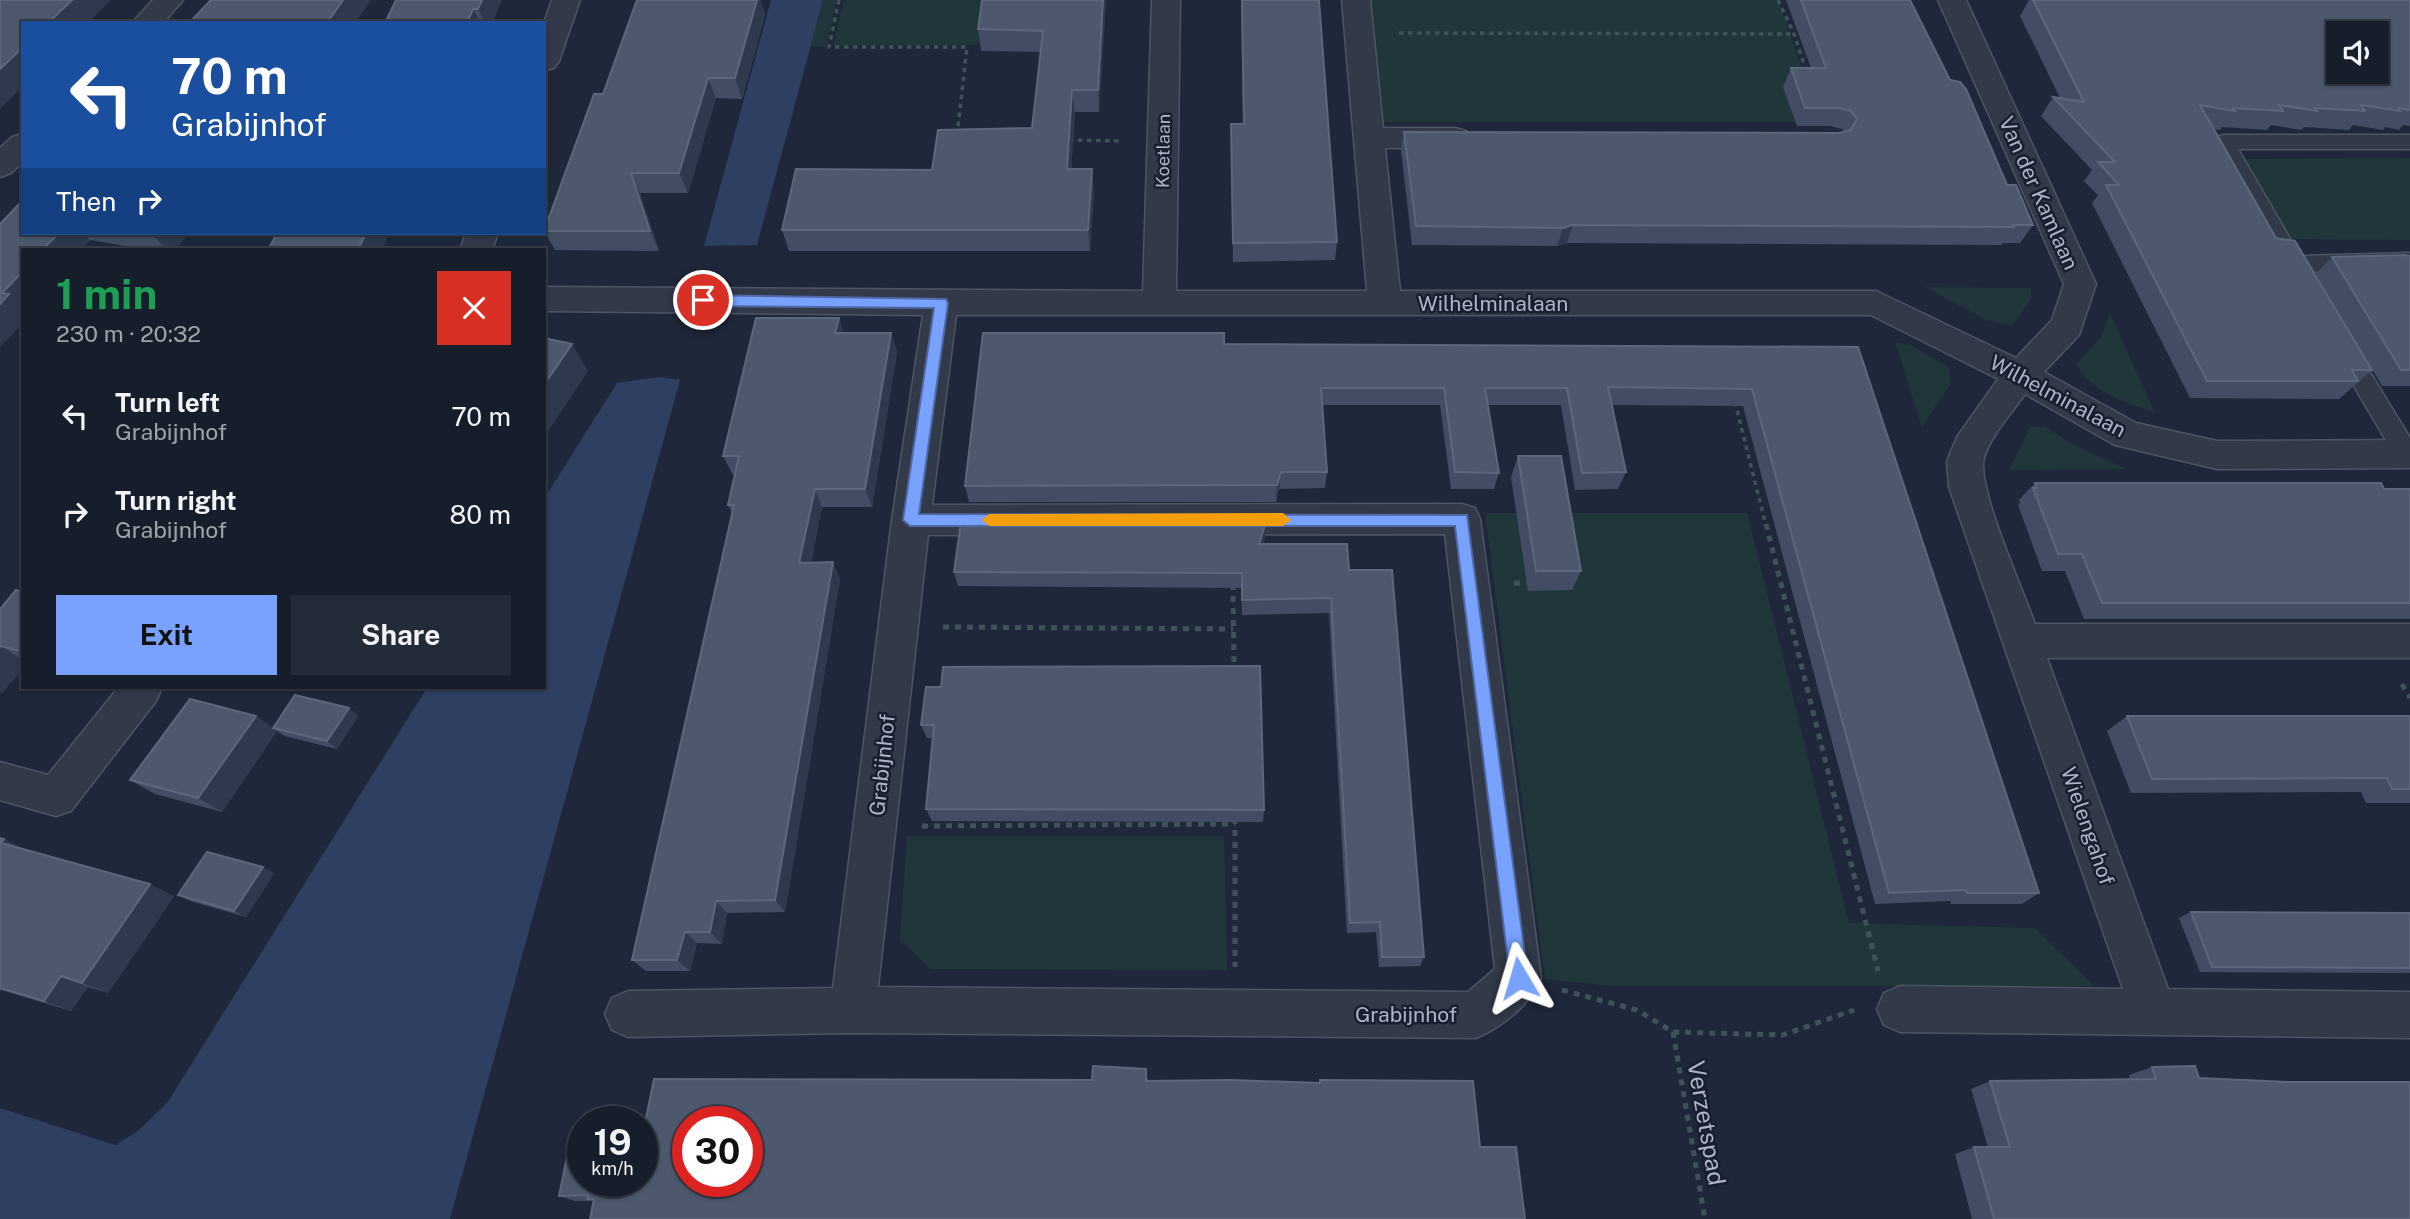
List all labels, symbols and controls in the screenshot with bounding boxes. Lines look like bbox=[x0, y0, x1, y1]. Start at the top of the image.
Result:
map controls bbox=[2326, 21, 2389, 84]
button: sound bbox=[2326, 21, 2389, 84]
text: 70 m bbox=[171, 47, 288, 105]
icon: left bbox=[56, 49, 147, 140]
text: Grabijnhof bbox=[171, 106, 327, 143]
street label: Van der Kamlaan bbox=[1994, 113, 2084, 273]
street label: Koetlaan bbox=[1152, 114, 1174, 188]
icon: right bbox=[130, 182, 168, 220]
text: Then bbox=[56, 186, 116, 217]
text: 1 min bbox=[56, 269, 157, 318]
pin bbox=[673, 270, 733, 330]
button: close bbox=[437, 271, 511, 345]
icon: arrive bbox=[684, 281, 722, 319]
street label: Wilhelminalaan bbox=[1418, 291, 1568, 316]
text: 230 m · 20:32 bbox=[56, 320, 201, 347]
street label: Wilhelminalaan bbox=[1986, 350, 2130, 442]
text: Turn left bbox=[115, 387, 220, 418]
icon: left bbox=[56, 397, 94, 435]
text: 70 m bbox=[451, 401, 511, 432]
text: Grabijnhof bbox=[115, 418, 227, 445]
text: Turn right bbox=[115, 485, 237, 516]
icon: right bbox=[56, 495, 94, 533]
text: 80 m bbox=[450, 499, 511, 530]
text: Grabijnhof bbox=[115, 516, 227, 543]
button: Exit bbox=[56, 595, 277, 675]
button: Share bbox=[291, 595, 511, 675]
street label: Grabijnhof bbox=[864, 713, 900, 817]
street label: Wielengahof bbox=[2056, 764, 2120, 888]
position arrow bbox=[1482, 941, 1556, 1015]
street label: Grabijnhof bbox=[1355, 1002, 1457, 1027]
street label: Verzetspad bbox=[1682, 1059, 1732, 1187]
speed limit sign: 30 bbox=[672, 1106, 763, 1197]
text: 19 bbox=[593, 1122, 632, 1163]
text: km/h bbox=[591, 1158, 634, 1179]

